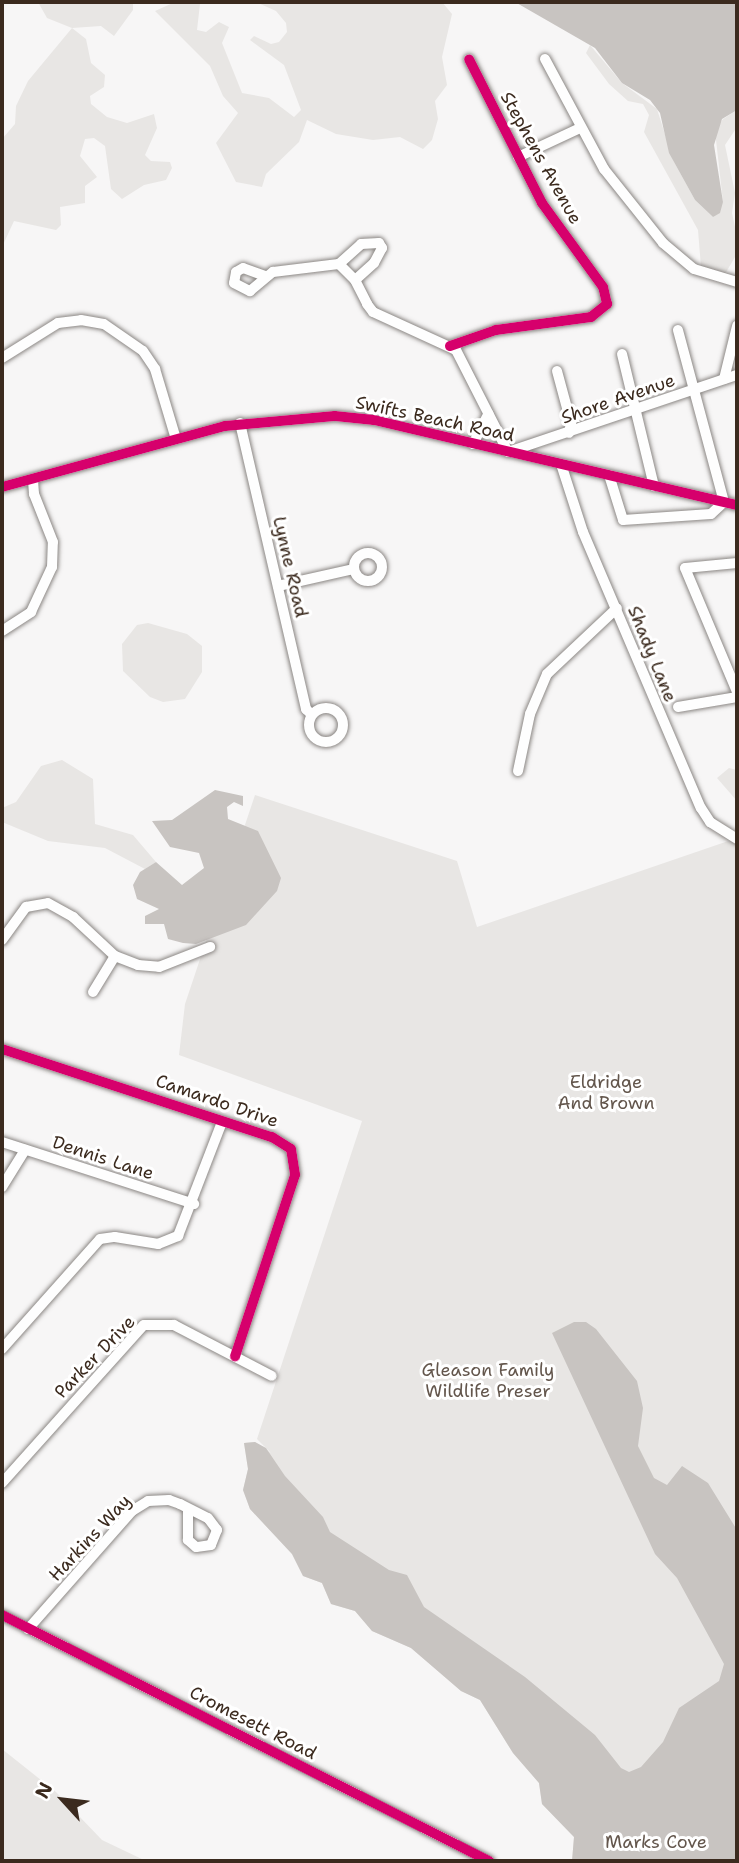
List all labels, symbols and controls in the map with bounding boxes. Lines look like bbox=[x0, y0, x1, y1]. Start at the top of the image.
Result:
street label: Stephens Avenue bbox=[496, 88, 586, 228]
street label: Shore Avenue bbox=[558, 369, 678, 429]
street label: Swifts Beach Road bbox=[354, 392, 516, 446]
street label: Lynne Road bbox=[268, 514, 312, 620]
street label: Shady Lane bbox=[623, 603, 681, 705]
street label: Camardo Drive bbox=[153, 1070, 281, 1132]
park label: Eldridge And Brown bbox=[558, 1072, 654, 1114]
street label: Dennis Lane bbox=[50, 1131, 156, 1185]
street label: Parker Drive bbox=[50, 1311, 140, 1403]
park label: Gleason Family Wildlife Preser bbox=[422, 1360, 554, 1402]
street label: Harkins Way bbox=[45, 1490, 135, 1586]
street label: Cromesett Road bbox=[186, 1682, 320, 1764]
north arrow bbox=[28, 1765, 98, 1835]
text: N bbox=[29, 1778, 58, 1803]
park label: Marks Cove bbox=[605, 1831, 707, 1853]

